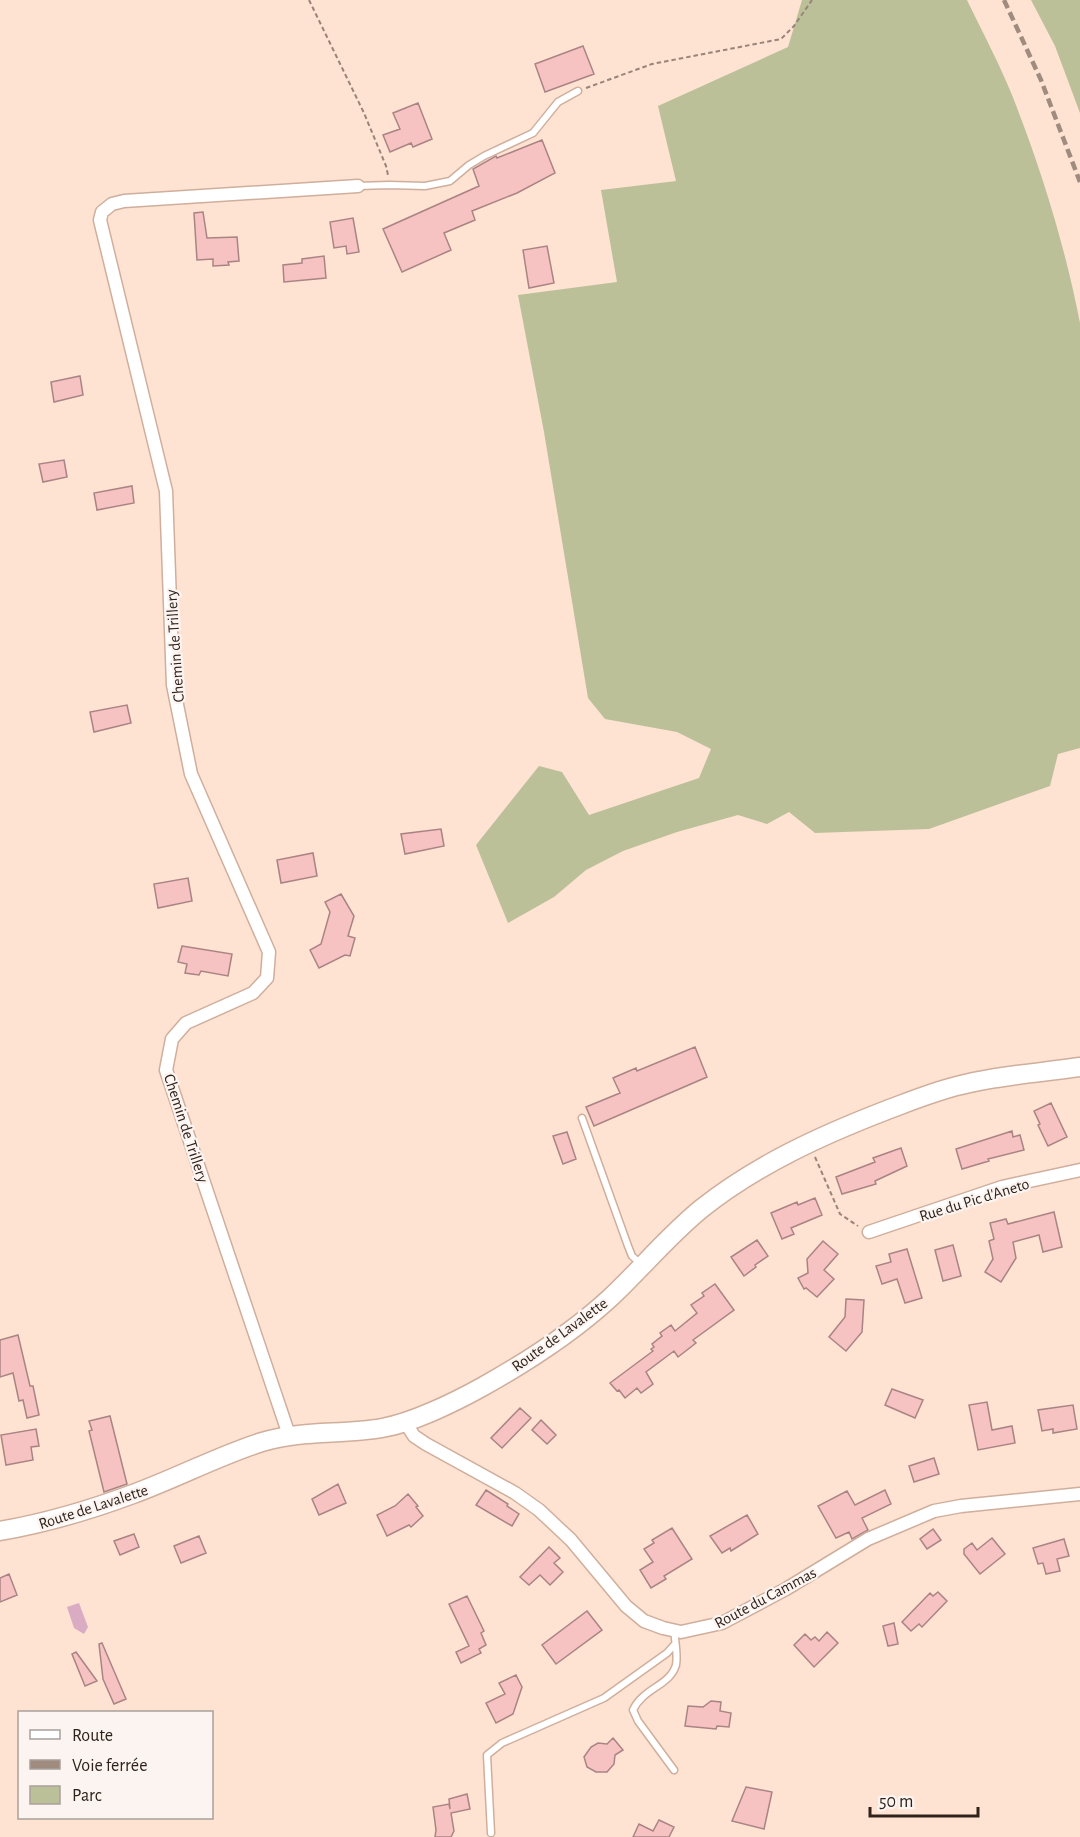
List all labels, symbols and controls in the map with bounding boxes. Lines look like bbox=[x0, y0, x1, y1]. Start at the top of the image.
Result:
street label: Chemin de Trillery bbox=[163, 589, 188, 703]
street label: Chemin de Trillery bbox=[160, 1072, 211, 1185]
street label: Rue du Pic d'Aneto bbox=[917, 1176, 1031, 1224]
street label: Route de Lavalette bbox=[509, 1295, 610, 1375]
street label: Route de Lavalette bbox=[37, 1482, 150, 1532]
street label: Route du Cammas bbox=[712, 1564, 819, 1631]
legend bbox=[18, 1711, 213, 1819]
text: Route bbox=[72, 1727, 113, 1745]
text: Voie ferrée bbox=[72, 1757, 147, 1775]
scale bar bbox=[870, 1780, 978, 1818]
text: Parc bbox=[72, 1787, 102, 1805]
text: 50 m bbox=[879, 1793, 913, 1811]

